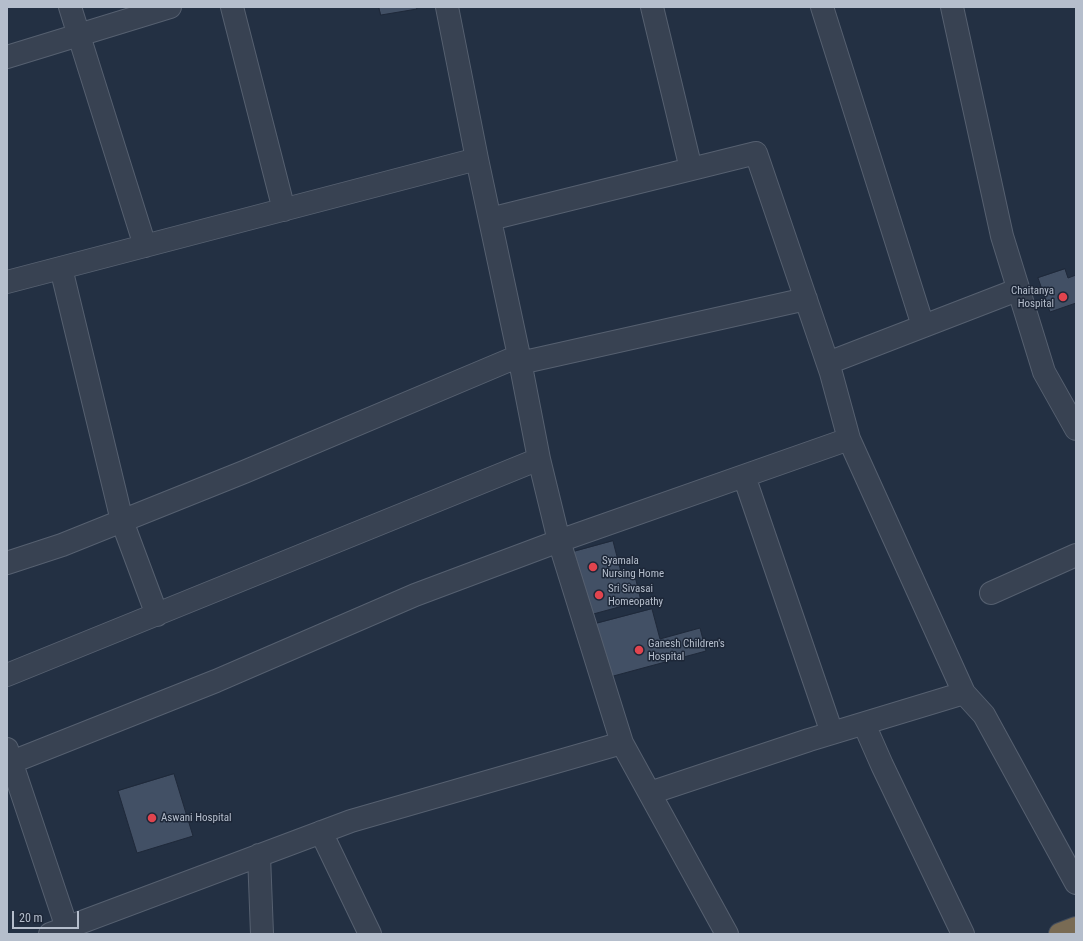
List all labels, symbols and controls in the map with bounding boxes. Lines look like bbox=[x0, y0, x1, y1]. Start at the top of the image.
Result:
place label: Chaitanya Hospital bbox=[1011, 284, 1054, 310]
marker: Chaitanya Hospital bbox=[1057, 291, 1069, 303]
place label: Syamala Nursing Home bbox=[602, 554, 664, 580]
marker: Syamala Nursing Home bbox=[587, 561, 599, 573]
place label: Sri Sivasai Homeopathy bbox=[608, 582, 663, 608]
marker: Sri Sivasai Homeopathy bbox=[593, 589, 605, 601]
place label: Ganesh Children's Hospital bbox=[648, 637, 725, 663]
marker: Ganesh Children's Hospital bbox=[633, 644, 645, 656]
place label: Aswani Hospital bbox=[161, 811, 232, 825]
marker: Aswani Hospital bbox=[146, 812, 158, 824]
scale bar bbox=[14, 903, 81, 929]
text: 20 m bbox=[19, 911, 43, 925]

